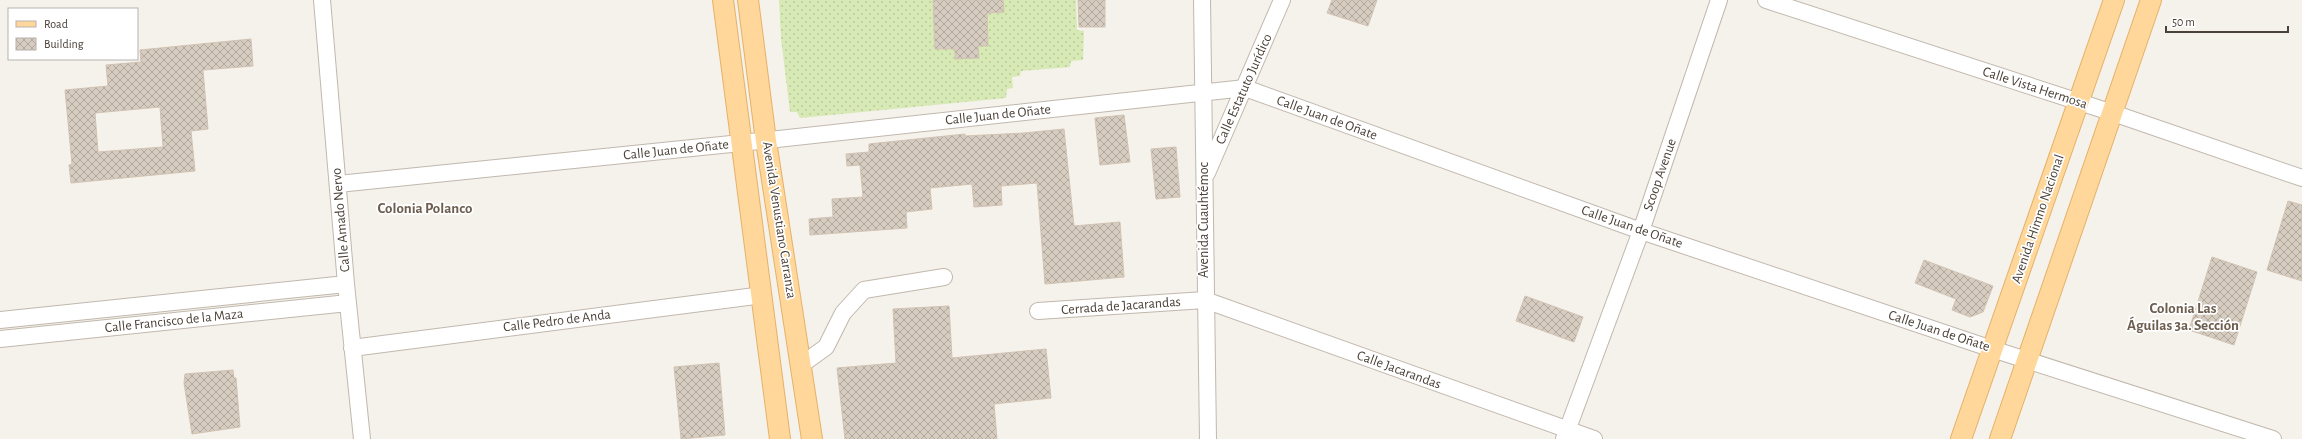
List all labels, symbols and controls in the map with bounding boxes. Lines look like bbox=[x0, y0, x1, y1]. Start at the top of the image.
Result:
legend bbox=[8, 8, 138, 60]
scale bar bbox=[2166, 8, 2288, 34]
text: 50 m bbox=[2172, 16, 2195, 28]
text: Road bbox=[44, 18, 68, 30]
street label: Calle Estatuto Jurídico bbox=[1213, 32, 1275, 146]
text: Building bbox=[44, 38, 84, 50]
street label: Calle Vista Hermosa bbox=[1981, 64, 2090, 112]
street label: Calle Juan de Oñate bbox=[1275, 93, 1379, 143]
street label: Calle Juan de Oñate bbox=[945, 103, 1051, 127]
street label: Scoop Avenue bbox=[1641, 137, 1679, 213]
street label: Calle Juan de Oñate bbox=[623, 138, 729, 162]
street label: Avenida Venustiano Carranza bbox=[760, 140, 798, 300]
street label: Avenida Himno Nacional bbox=[2009, 153, 2067, 285]
street label: Avenida Cuauhtémoc bbox=[1197, 161, 1211, 278]
street label: Calle Amado Nervo bbox=[329, 167, 353, 273]
district label: Colonia Polanco bbox=[378, 201, 472, 216]
street label: Calle Juan de Oñate bbox=[1580, 203, 1684, 251]
street label: Cerrada de Jacarandas bbox=[1061, 295, 1181, 317]
district label: Colonia Las Águilas 3a. Sección bbox=[2127, 301, 2239, 333]
street label: Calle Francisco de la Maza bbox=[104, 307, 245, 335]
street label: Calle Pedro de Anda bbox=[502, 307, 612, 335]
street label: Calle Juan de Oñate bbox=[1886, 308, 1992, 354]
street label: Calle Jacarandas bbox=[1355, 348, 1443, 392]

